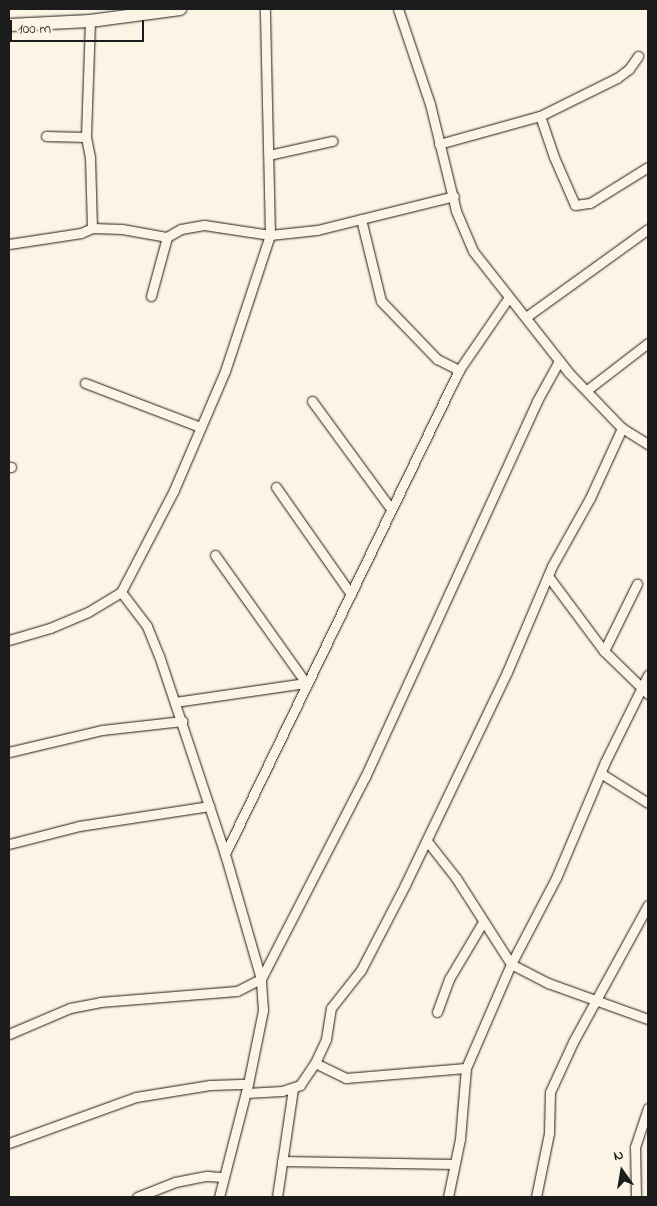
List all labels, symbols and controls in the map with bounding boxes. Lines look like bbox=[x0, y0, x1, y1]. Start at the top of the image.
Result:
scale bar bbox=[12, 10, 146, 42]
text: 100 m bbox=[18, 18, 51, 40]
text: N bbox=[612, 1145, 625, 1167]
north arrow bbox=[597, 1146, 647, 1196]

